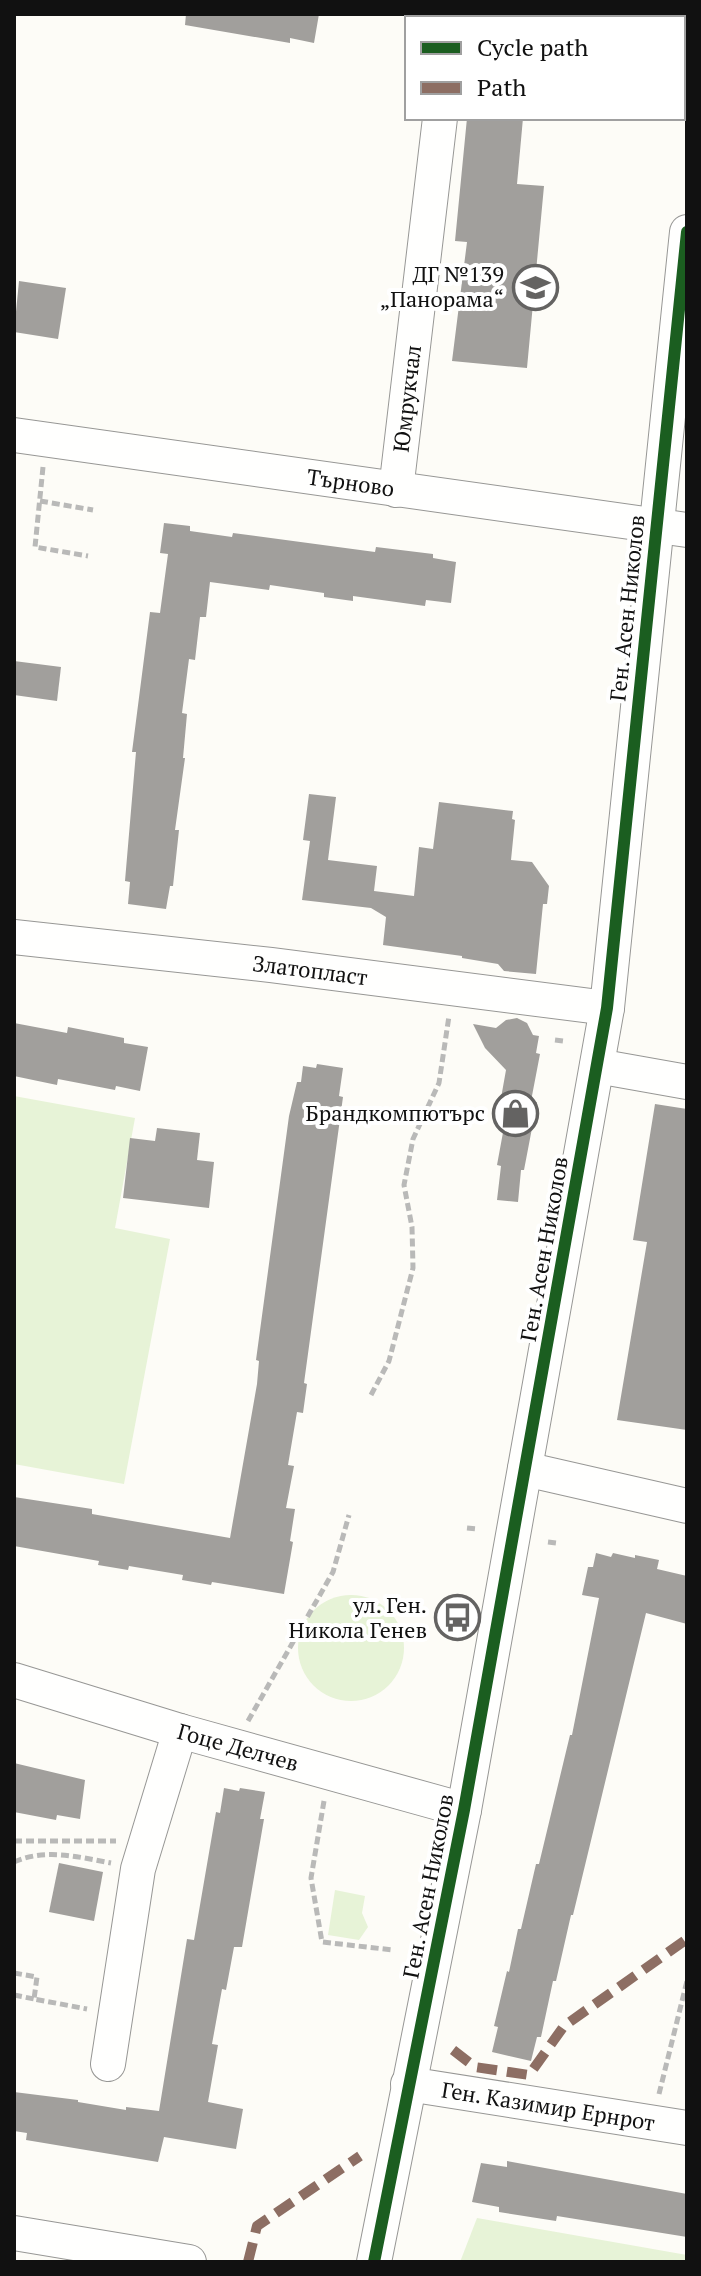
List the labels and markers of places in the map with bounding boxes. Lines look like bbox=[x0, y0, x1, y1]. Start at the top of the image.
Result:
place label: ДГ №139 „Панорама“ bbox=[380, 259, 504, 313]
school or university icon: ДГ №139 „Панорама“ bbox=[511, 263, 559, 311]
shop icon: Брандкомпютърс bbox=[492, 1089, 540, 1137]
place label: Брандкомпютърс bbox=[306, 1098, 485, 1127]
place label: ул. Ген. Никола Генев bbox=[289, 1590, 427, 1644]
bus stop icon: ул. Ген. Никола Генев bbox=[434, 1594, 482, 1642]

